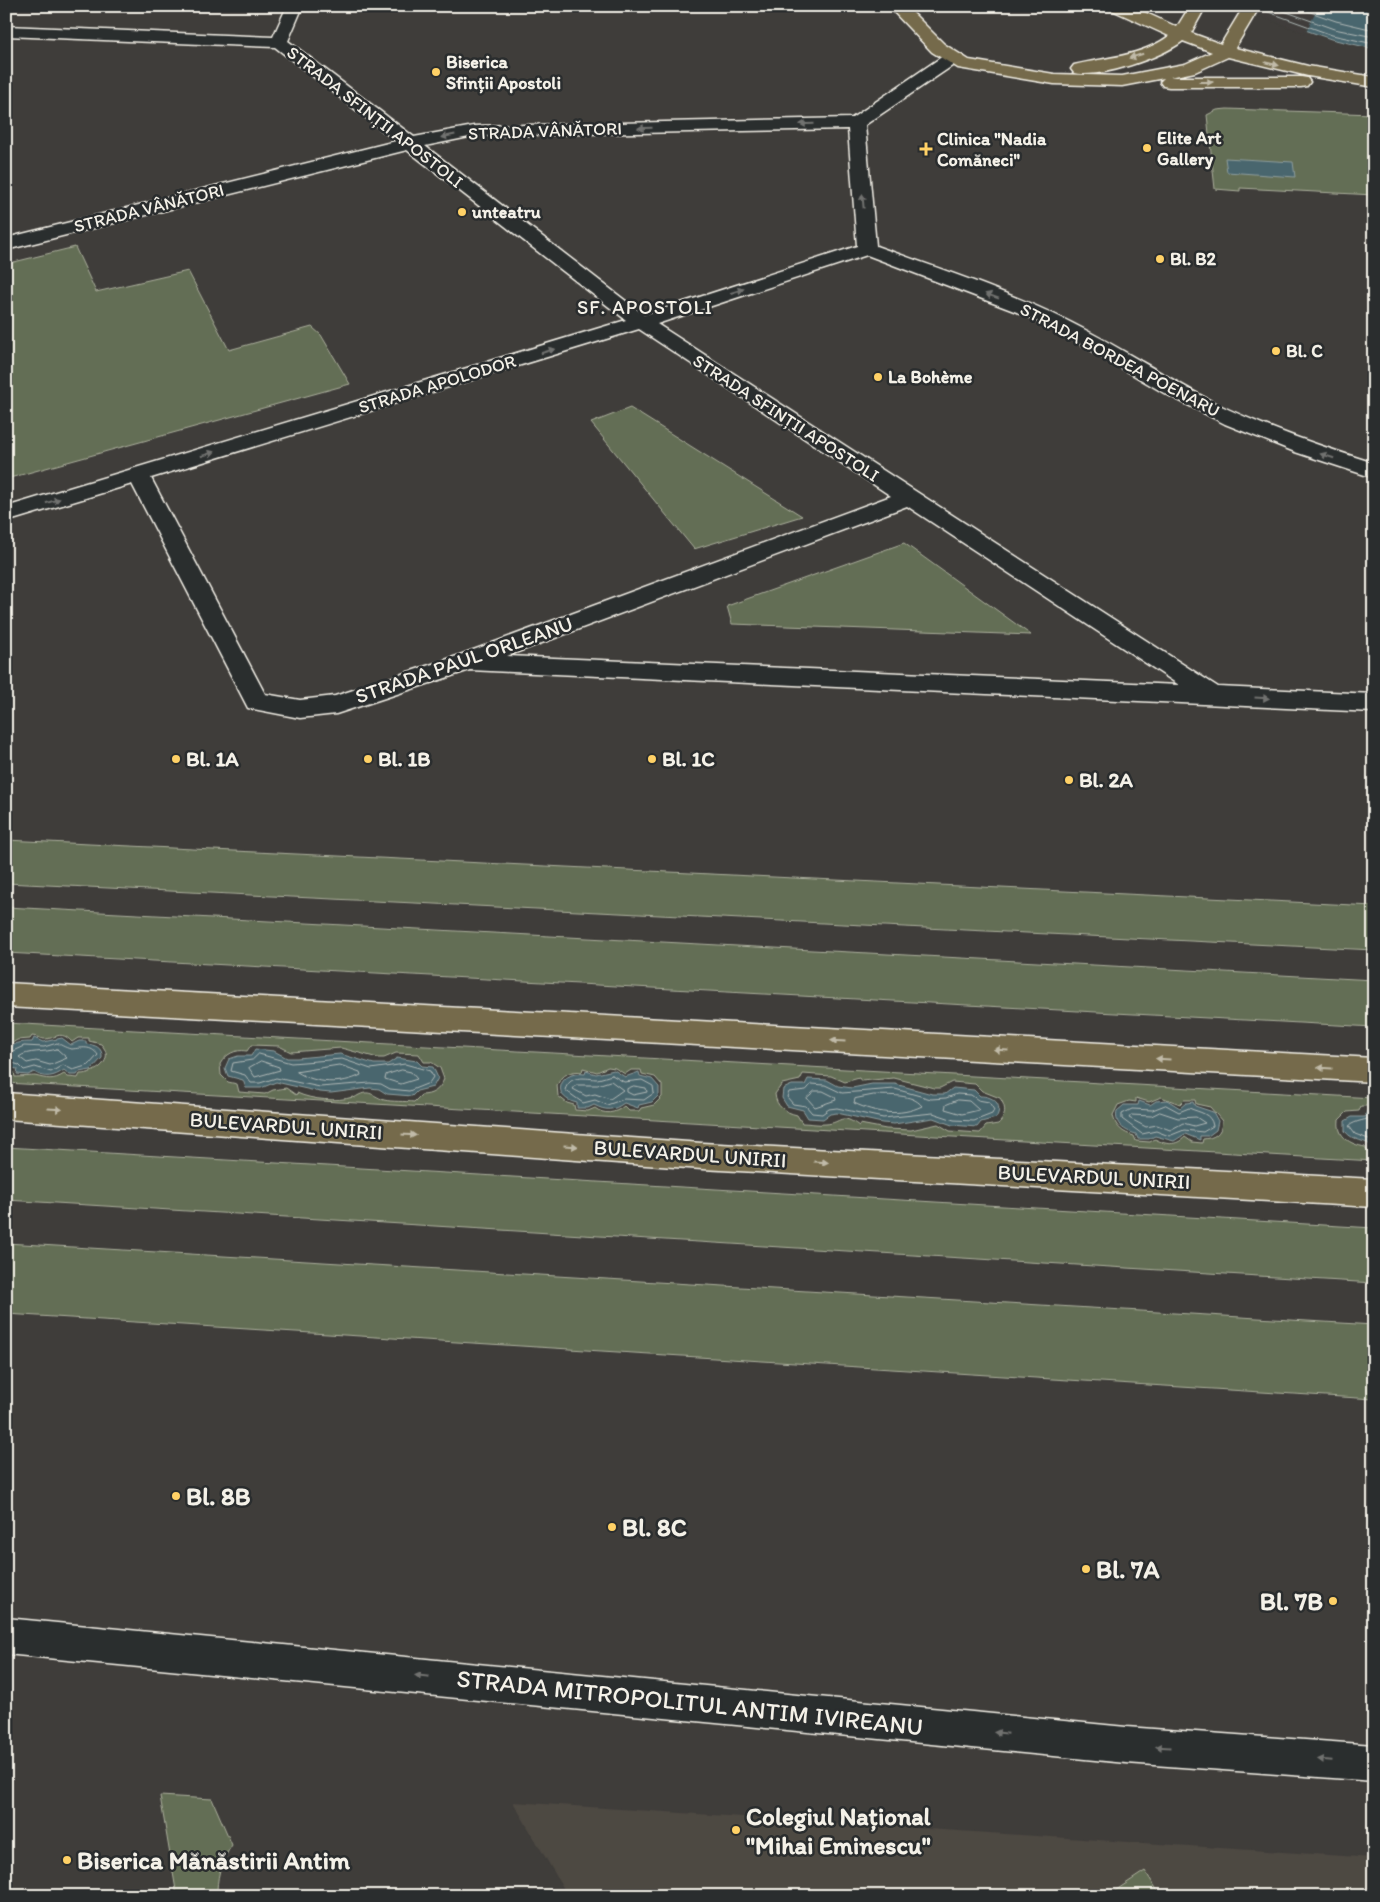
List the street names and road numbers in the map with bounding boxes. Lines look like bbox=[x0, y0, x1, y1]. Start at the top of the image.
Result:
street label: STRADA SFINȚII APOSTOLI bbox=[282, 41, 468, 193]
street label: STRADA VÂNĂTORI bbox=[468, 117, 622, 145]
street label: STRADA VÂNĂTORI bbox=[72, 179, 226, 237]
street label: STRADA BORDEA POENARU bbox=[1016, 298, 1224, 422]
street label: STRADA SFINȚII APOSTOLI bbox=[689, 349, 883, 487]
street label: STRADA APOLODOR bbox=[356, 350, 518, 418]
street label: STRADA PAUL ORLEANU bbox=[352, 611, 576, 709]
street label: BULEVARDUL UNIRII bbox=[189, 1106, 383, 1145]
street label: BULEVARDUL UNIRII bbox=[593, 1134, 787, 1173]
street label: BULEVARDUL UNIRII bbox=[997, 1159, 1191, 1194]
street label: STRADA MITROPOLITUL ANTIM IVIREANU bbox=[455, 1663, 925, 1741]

